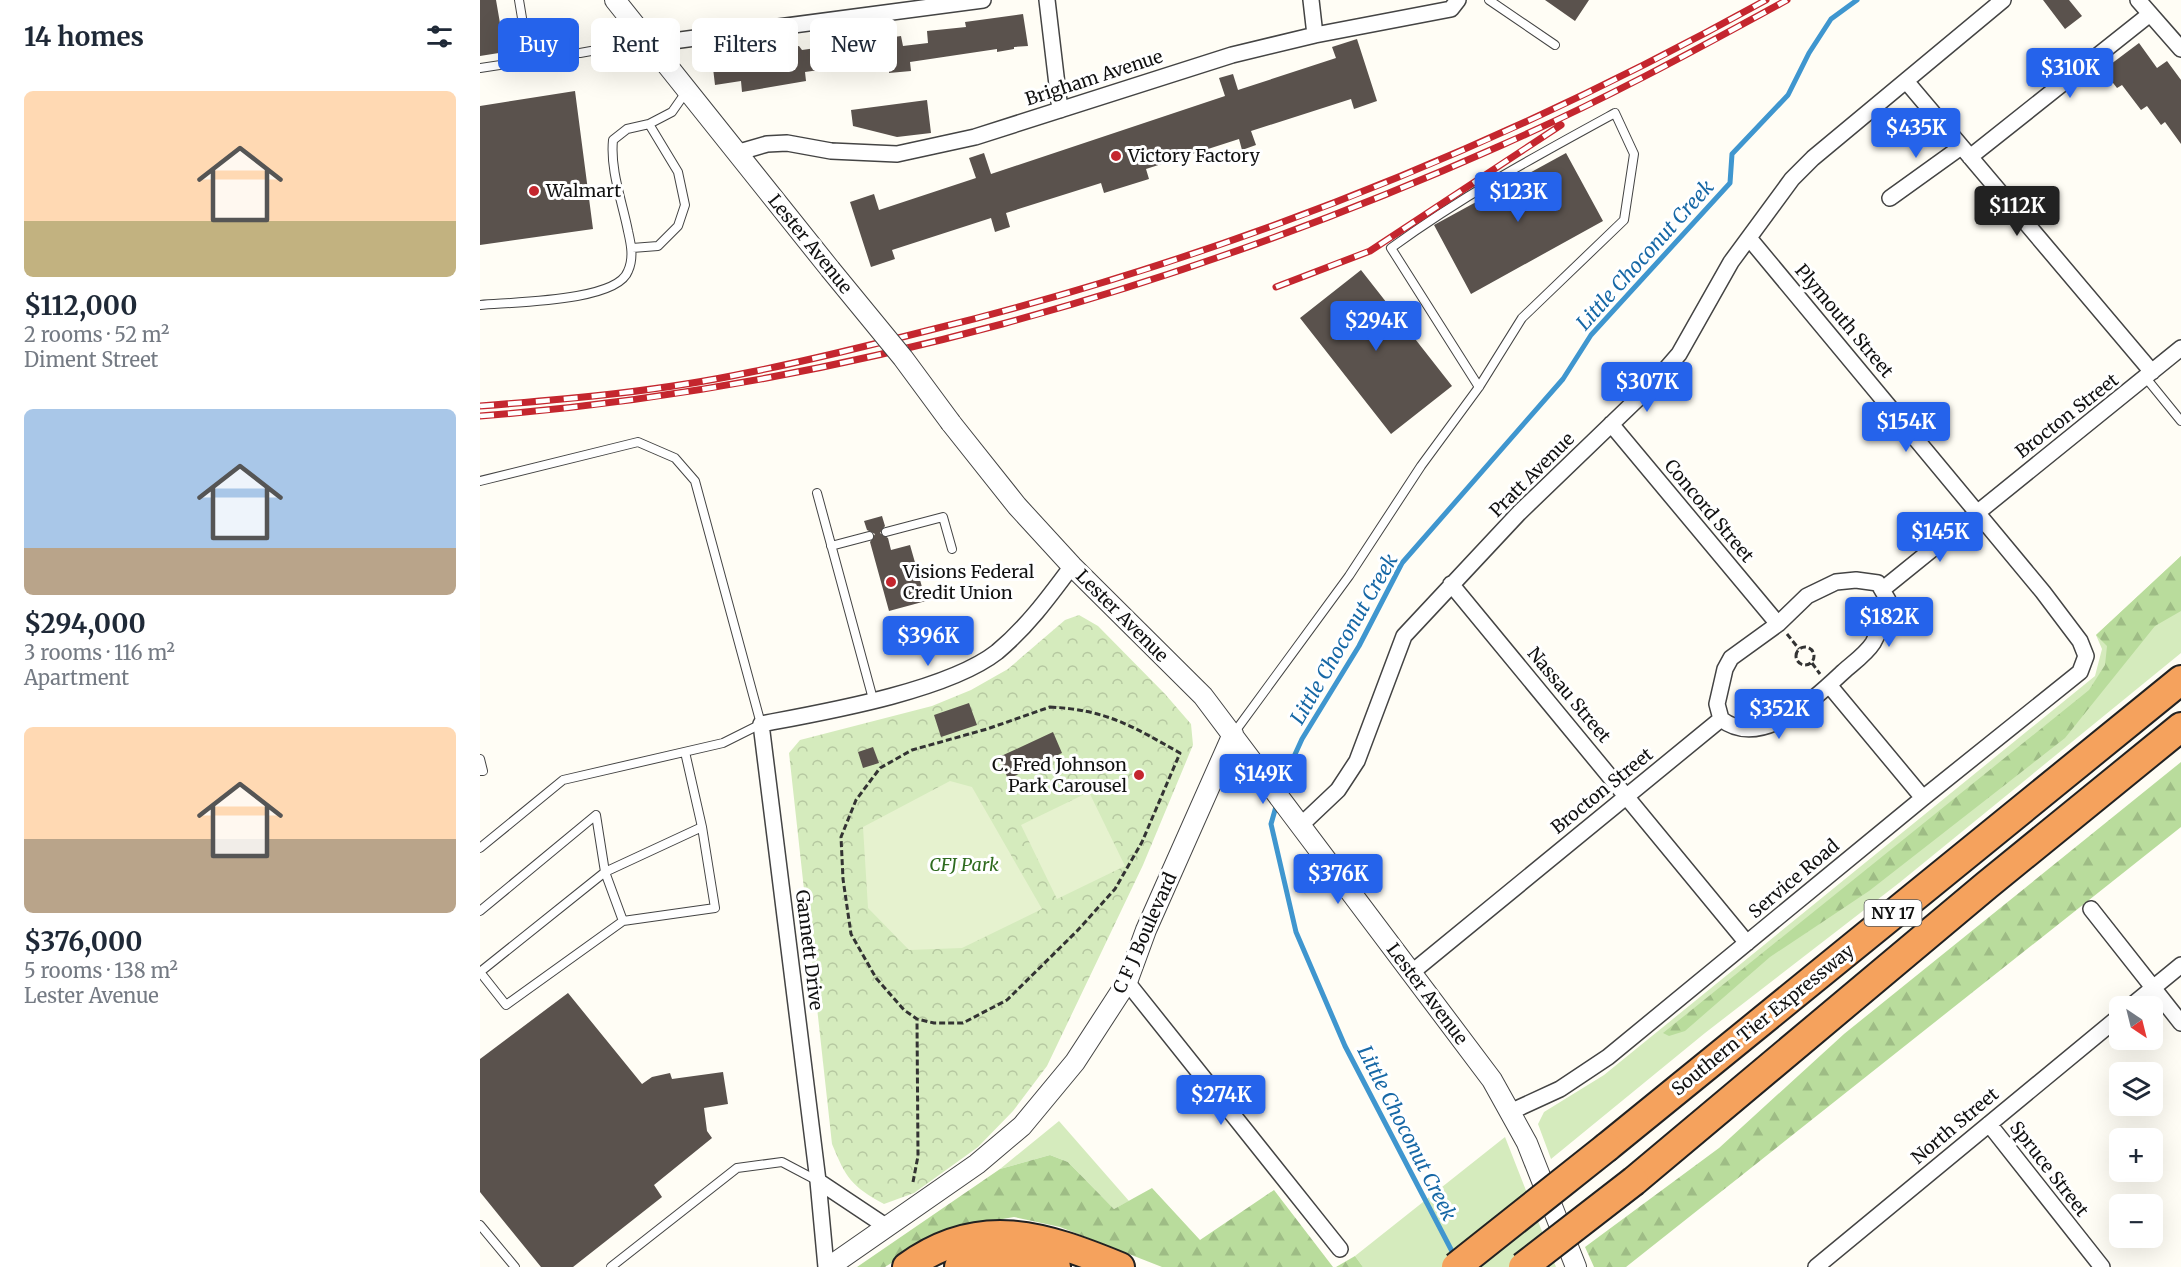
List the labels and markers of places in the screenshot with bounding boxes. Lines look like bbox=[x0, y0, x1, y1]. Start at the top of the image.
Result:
pin: $310K bbox=[2028, 48, 2112, 99]
pin: $435K bbox=[1874, 108, 1958, 159]
place label: Victory Factory bbox=[1127, 144, 1260, 167]
marker: Victory Factory bbox=[1109, 149, 1123, 163]
pin: $123K bbox=[1476, 172, 1560, 223]
place label: Walmart bbox=[545, 179, 621, 202]
marker: Walmart bbox=[527, 184, 541, 198]
pin: $112K bbox=[1975, 186, 2059, 237]
pin: $294K bbox=[1334, 301, 1418, 352]
pin: $307K bbox=[1605, 362, 1689, 413]
pin: $154K bbox=[1864, 402, 1948, 453]
pin: $145K bbox=[1898, 512, 1982, 563]
place label: Visions Federal Credit Union bbox=[902, 560, 1035, 604]
marker: Visions Federal Credit Union bbox=[884, 575, 898, 589]
pin: $182K bbox=[1847, 597, 1931, 648]
pin: $396K bbox=[886, 616, 970, 667]
pin: $352K bbox=[1737, 689, 1821, 740]
place label: C. Fred Johnson Park Carousel bbox=[992, 753, 1127, 797]
pin: $149K bbox=[1221, 754, 1305, 805]
marker: C. Fred Johnson Park Carousel bbox=[1132, 768, 1146, 782]
pin: $376K bbox=[1296, 854, 1380, 905]
pin: $274K bbox=[1179, 1075, 1263, 1126]

